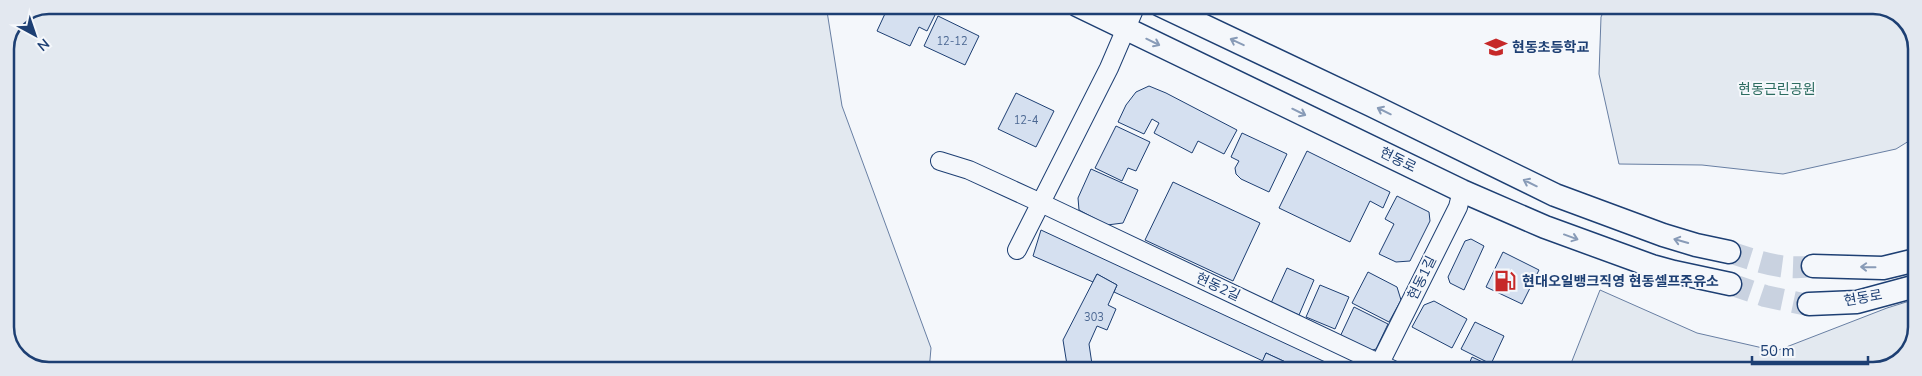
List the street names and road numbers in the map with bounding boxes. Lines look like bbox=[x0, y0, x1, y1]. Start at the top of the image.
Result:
street label: 현동로 bbox=[1376, 143, 1420, 177]
street label: 현동1길 bbox=[1403, 253, 1441, 303]
street label: 현동2길 bbox=[1193, 268, 1243, 306]
street label: 현동로 bbox=[1842, 285, 1884, 311]

